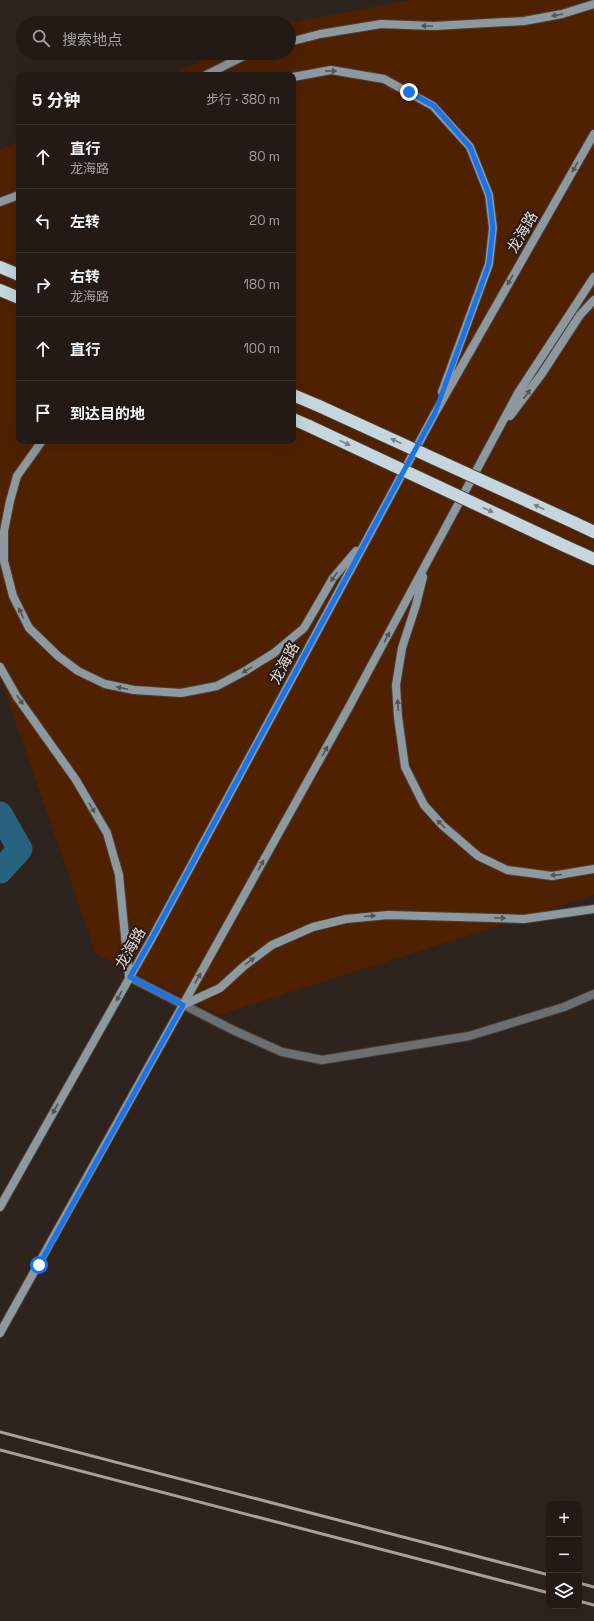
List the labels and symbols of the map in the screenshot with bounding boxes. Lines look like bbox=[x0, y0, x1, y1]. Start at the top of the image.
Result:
one-way arrow bbox=[551, 12, 563, 18]
one-way arrow bbox=[420, 23, 433, 29]
one-way arrow bbox=[325, 68, 338, 74]
route end bbox=[400, 83, 418, 101]
one-way arrow bbox=[571, 162, 578, 173]
street label: 龙海路 bbox=[503, 208, 541, 256]
one-way arrow bbox=[507, 274, 514, 286]
one-way arrow bbox=[523, 388, 531, 399]
one-way arrow bbox=[390, 438, 401, 444]
one-way arrow bbox=[339, 440, 350, 446]
one-way arrow bbox=[534, 504, 545, 510]
one-way arrow bbox=[482, 507, 494, 513]
one-way arrow bbox=[331, 572, 339, 582]
one-way arrow bbox=[18, 607, 24, 619]
one-way arrow bbox=[384, 631, 390, 643]
street label: 龙海路 bbox=[265, 639, 303, 687]
one-way arrow bbox=[241, 666, 253, 673]
one-way arrow bbox=[116, 684, 128, 690]
one-way arrow bbox=[16, 695, 24, 706]
one-way arrow bbox=[394, 699, 401, 711]
one-way arrow bbox=[321, 745, 328, 757]
one-way arrow bbox=[89, 802, 96, 814]
one-way arrow bbox=[436, 819, 446, 829]
one-way arrow bbox=[258, 859, 265, 870]
one-way arrow bbox=[549, 872, 562, 878]
one-way arrow bbox=[364, 913, 376, 920]
one-way arrow bbox=[494, 915, 506, 922]
street label: 龙海路 bbox=[111, 924, 149, 972]
one-way arrow bbox=[245, 957, 255, 965]
one-way arrow bbox=[195, 972, 201, 984]
one-way arrow bbox=[115, 990, 122, 1002]
one-way arrow bbox=[51, 1103, 58, 1115]
route start bbox=[30, 1256, 48, 1274]

